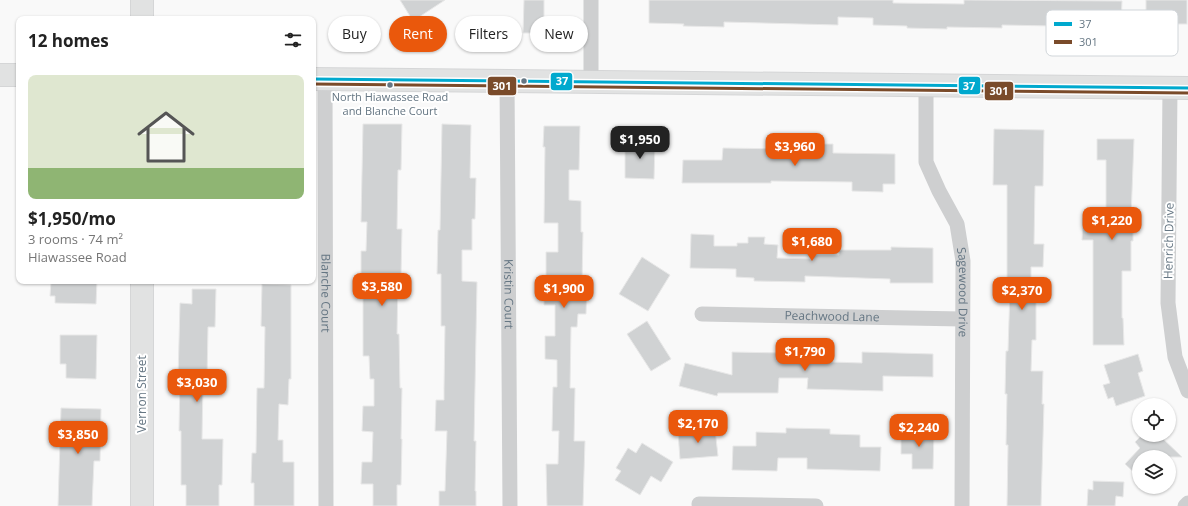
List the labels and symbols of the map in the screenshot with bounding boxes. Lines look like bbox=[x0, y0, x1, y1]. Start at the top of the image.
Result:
legend bbox=[1046, 10, 1178, 56]
text: 37 bbox=[1079, 16, 1092, 31]
text: 301 bbox=[1079, 34, 1098, 49]
line badge: 37 bbox=[550, 72, 573, 91]
text: 37 bbox=[556, 73, 568, 88]
line badge: 301 bbox=[487, 76, 517, 96]
unlabelled marker bbox=[519, 76, 529, 86]
line badge: 37 bbox=[958, 76, 981, 95]
text: 301 bbox=[493, 78, 511, 93]
text: 37 bbox=[963, 78, 975, 93]
marker: North Hiawassee Road and Blanche Court bbox=[385, 80, 395, 90]
line badge: 301 bbox=[984, 81, 1014, 101]
text: 301 bbox=[990, 83, 1008, 98]
place label: North Hiawassee Road and Blanche Court bbox=[332, 89, 448, 118]
pin: $1,950 bbox=[607, 126, 673, 160]
pin: $3,960 bbox=[762, 133, 828, 167]
street label: Henrich Drive bbox=[1159, 202, 1178, 279]
pin: $1,220 bbox=[1079, 207, 1145, 241]
pin: $1,680 bbox=[779, 228, 845, 262]
street label: Sagewood Drive bbox=[953, 246, 972, 338]
street label: Blanche Court bbox=[317, 253, 335, 333]
street label: Kristin Court bbox=[500, 259, 518, 329]
pin: $3,580 bbox=[349, 273, 415, 307]
pin: $1,900 bbox=[531, 275, 597, 309]
pin: $2,370 bbox=[989, 277, 1055, 311]
street label: Peachwood Lane bbox=[784, 307, 880, 325]
pin: $1,790 bbox=[772, 338, 838, 372]
street label: Vernon Street bbox=[133, 355, 150, 433]
pin: $3,030 bbox=[164, 369, 230, 403]
pin: $2,170 bbox=[665, 410, 731, 444]
pin: $2,240 bbox=[886, 414, 952, 448]
pin: $3,850 bbox=[45, 421, 111, 455]

